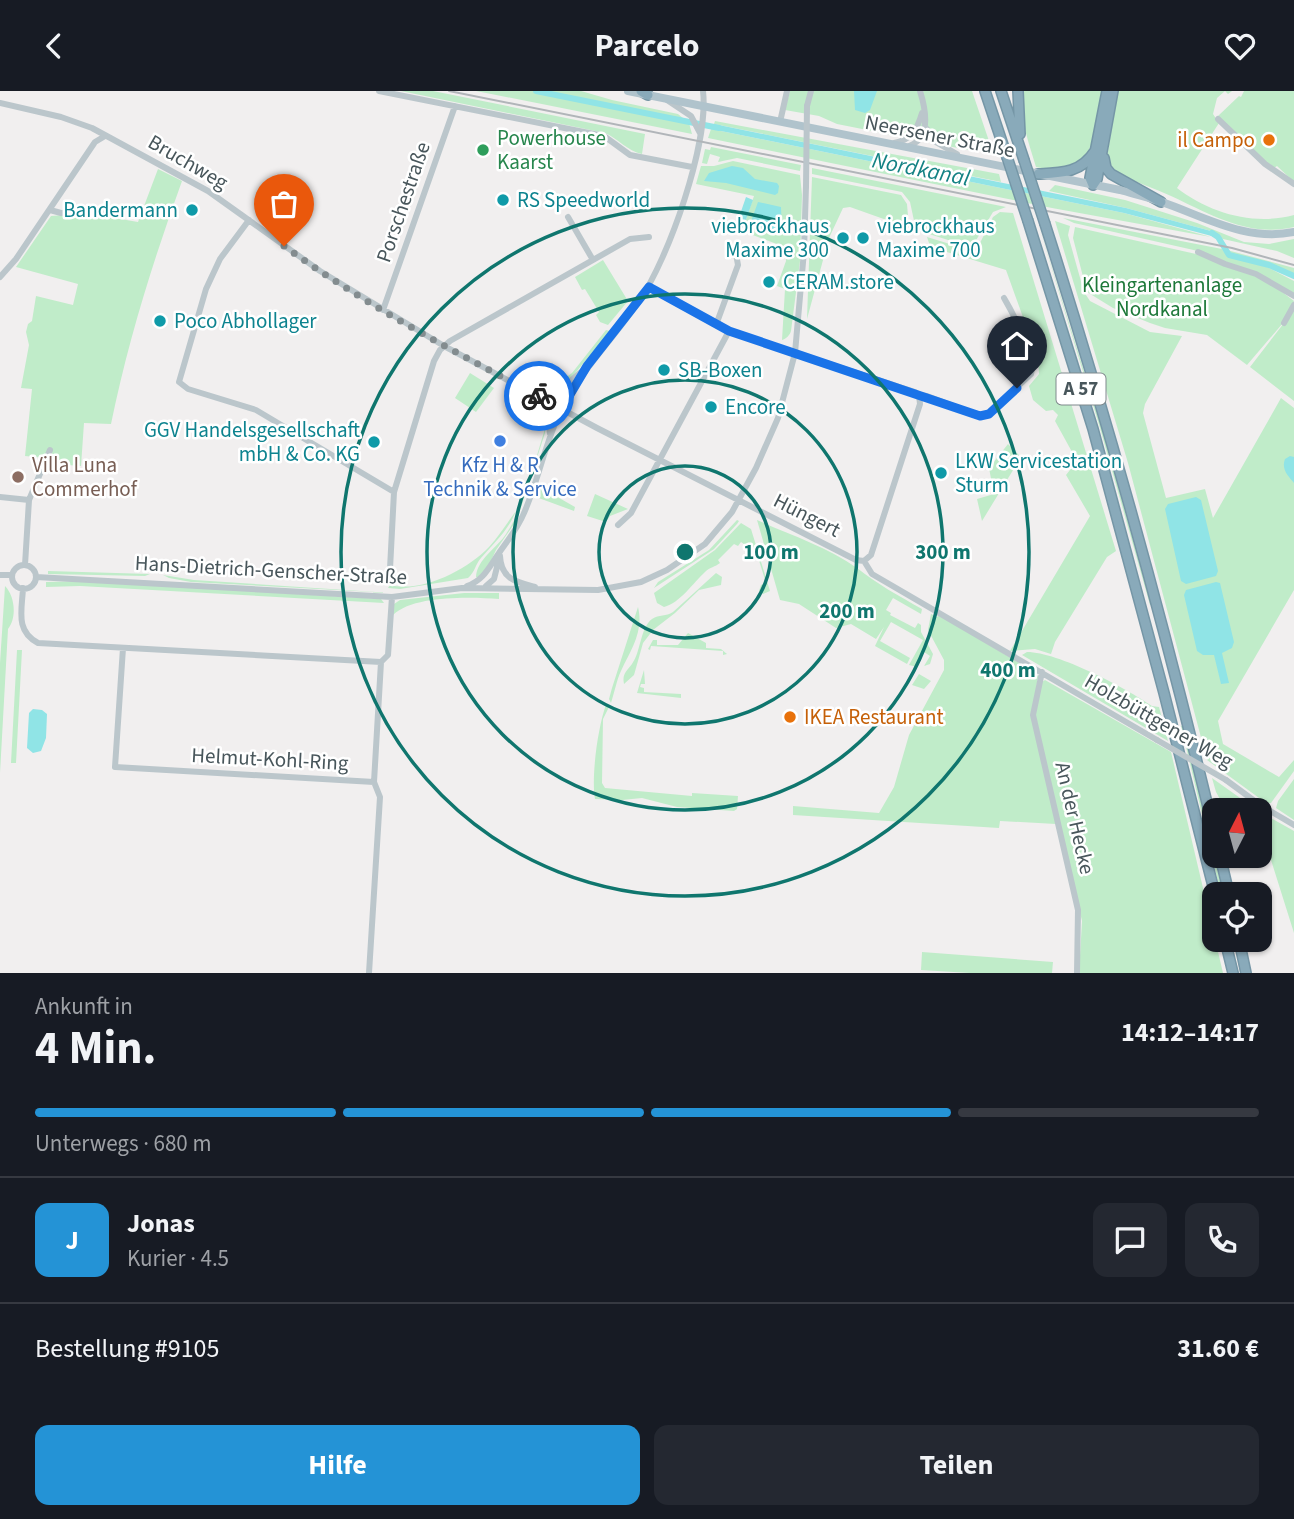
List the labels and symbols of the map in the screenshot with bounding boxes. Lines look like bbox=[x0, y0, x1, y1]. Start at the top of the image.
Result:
street label: Neersener Straße bbox=[863, 107, 1017, 165]
place label: Powerhouse Kaarst bbox=[497, 123, 606, 177]
place label: il Campo bbox=[1177, 125, 1255, 155]
street label: Bruchweg bbox=[142, 127, 234, 197]
marker: il Campo bbox=[1261, 132, 1277, 148]
street label: Porschestraße bbox=[368, 138, 438, 266]
marker: Powerhouse Kaarst bbox=[475, 142, 491, 158]
water label: Nordkanal bbox=[869, 143, 973, 195]
pin bbox=[254, 174, 314, 246]
place label: RS Speedworld bbox=[517, 185, 650, 215]
marker: RS Speedworld bbox=[495, 192, 511, 208]
place label: Bandermann bbox=[63, 195, 178, 225]
marker: Bandermann bbox=[184, 202, 200, 218]
place label: viebrockhaus Maxime 300 bbox=[711, 211, 829, 265]
place label: viebrockhaus Maxime 700 bbox=[877, 211, 995, 265]
marker: viebrockhaus Maxime 300 bbox=[835, 230, 851, 246]
marker: viebrockhaus Maxime 700 bbox=[855, 230, 871, 246]
place label: CERAM.store bbox=[783, 267, 894, 297]
park label: Kleingartenanlage Nordkanal bbox=[1082, 270, 1242, 324]
marker: CERAM.store bbox=[761, 274, 777, 290]
place label: Poco Abhollager bbox=[174, 306, 317, 336]
marker: Poco Abhollager bbox=[152, 313, 168, 329]
pin bbox=[987, 316, 1047, 388]
place label: SB-Boxen bbox=[678, 355, 762, 385]
courier bbox=[504, 361, 574, 431]
marker: SB-Boxen bbox=[656, 362, 672, 378]
road number: A 57 bbox=[1056, 373, 1106, 405]
place label: Encore bbox=[725, 392, 786, 422]
marker: Encore bbox=[703, 399, 719, 415]
place label: GGV Handelsgesellschaft mbH & Co. KG bbox=[144, 415, 361, 469]
marker: Kfz H & R Technik & Service bbox=[492, 433, 508, 449]
marker: GGV Handelsgesellschaft mbH & Co. KG bbox=[366, 434, 382, 450]
place label: LKW Servicestation Sturm bbox=[955, 446, 1122, 500]
place label: Villa Luna Commerhof bbox=[32, 450, 138, 504]
place label: Kfz H & R Technik & Service bbox=[423, 450, 577, 504]
marker: LKW Servicestation Sturm bbox=[933, 465, 949, 481]
marker: Villa Luna Commerhof bbox=[10, 469, 26, 485]
street label: Hüngert bbox=[768, 485, 846, 545]
text: 100 m bbox=[743, 537, 799, 567]
text: 300 m bbox=[915, 537, 971, 567]
centre of rings bbox=[673, 540, 697, 564]
street label: Hans-Dietrich-Genscher-Straße bbox=[134, 548, 408, 592]
text: 200 m bbox=[819, 596, 875, 626]
text: 400 m bbox=[980, 655, 1036, 685]
street label: Holzbüttgener Weg bbox=[1079, 666, 1239, 776]
place label: IKEA Restaurant bbox=[804, 702, 944, 732]
marker: IKEA Restaurant bbox=[782, 709, 798, 725]
street label: Helmut-Kohl-Ring bbox=[191, 740, 350, 778]
street label: An der Hecke bbox=[1047, 759, 1103, 877]
north arrow bbox=[1202, 798, 1272, 868]

